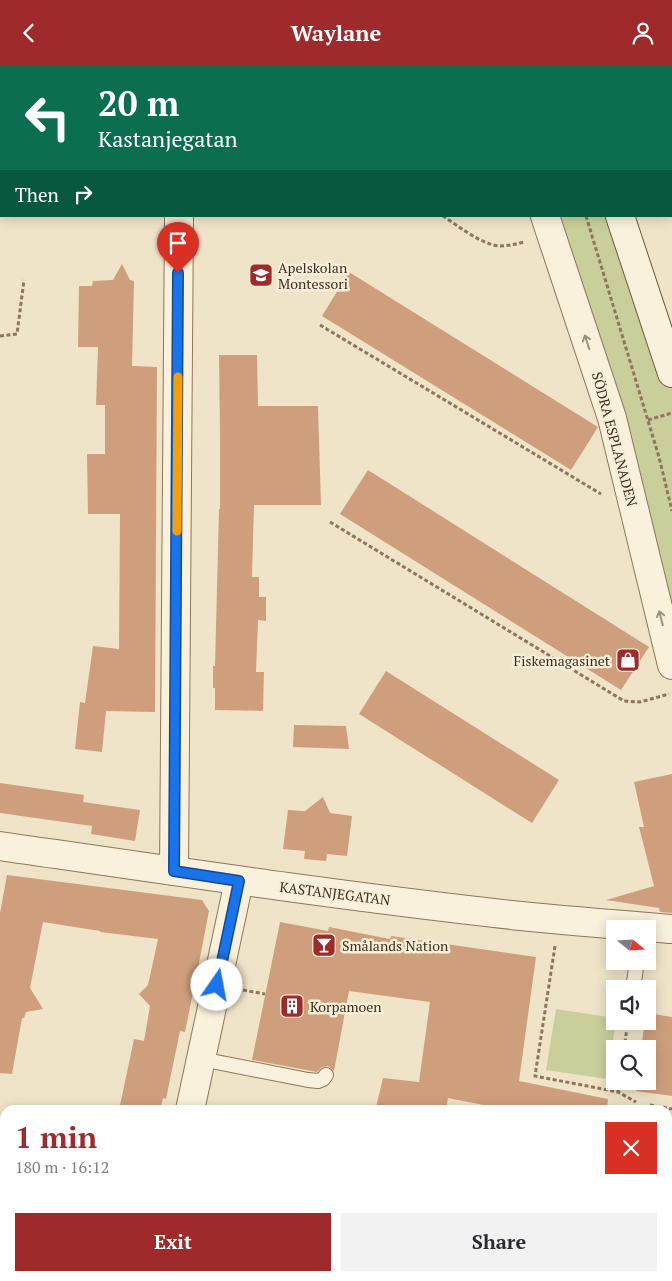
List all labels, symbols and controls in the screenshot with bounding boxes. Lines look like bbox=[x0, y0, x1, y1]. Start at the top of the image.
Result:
text: Waylane bbox=[291, 18, 381, 47]
icon: back bbox=[15, 19, 43, 47]
icon: person bbox=[629, 19, 657, 47]
text: 20 m bbox=[98, 80, 179, 126]
icon: left bbox=[15, 85, 80, 150]
text: Kastanjegatan bbox=[98, 124, 238, 153]
icon: right bbox=[69, 180, 97, 208]
text: Then bbox=[15, 182, 59, 207]
pin bbox=[157, 222, 199, 273]
icon: arrive bbox=[164, 229, 192, 257]
place label: Apelskolan Montessori bbox=[278, 258, 348, 293]
school or university icon: Apelskolan Montessori bbox=[248, 262, 274, 288]
one-way arrow bbox=[582, 335, 591, 351]
street label: SÖDRA ESPLANADEN bbox=[588, 370, 642, 508]
one-way arrow bbox=[656, 610, 665, 626]
shop icon: Fiskemagasinet bbox=[615, 647, 641, 673]
place label: Fiskemagasinet bbox=[514, 651, 611, 670]
street label: KASTANJEGATAN bbox=[279, 877, 391, 909]
north arrow bbox=[606, 920, 656, 970]
map controls bbox=[606, 920, 656, 1090]
bar icon: Smålands Nation bbox=[311, 932, 337, 958]
place label: Smålands Nation bbox=[342, 936, 449, 955]
position arrow bbox=[190, 958, 242, 1010]
button: sound bbox=[606, 980, 656, 1030]
building icon: Korpamoen bbox=[279, 993, 305, 1019]
place label: Korpamoen bbox=[310, 997, 382, 1016]
button: search bbox=[606, 1040, 656, 1090]
text: 1 min bbox=[15, 1117, 97, 1157]
button: close bbox=[605, 1122, 657, 1174]
text: 180 m · 16:12 bbox=[15, 1156, 109, 1178]
button: Exit bbox=[15, 1213, 331, 1271]
button: Share bbox=[341, 1213, 657, 1271]

